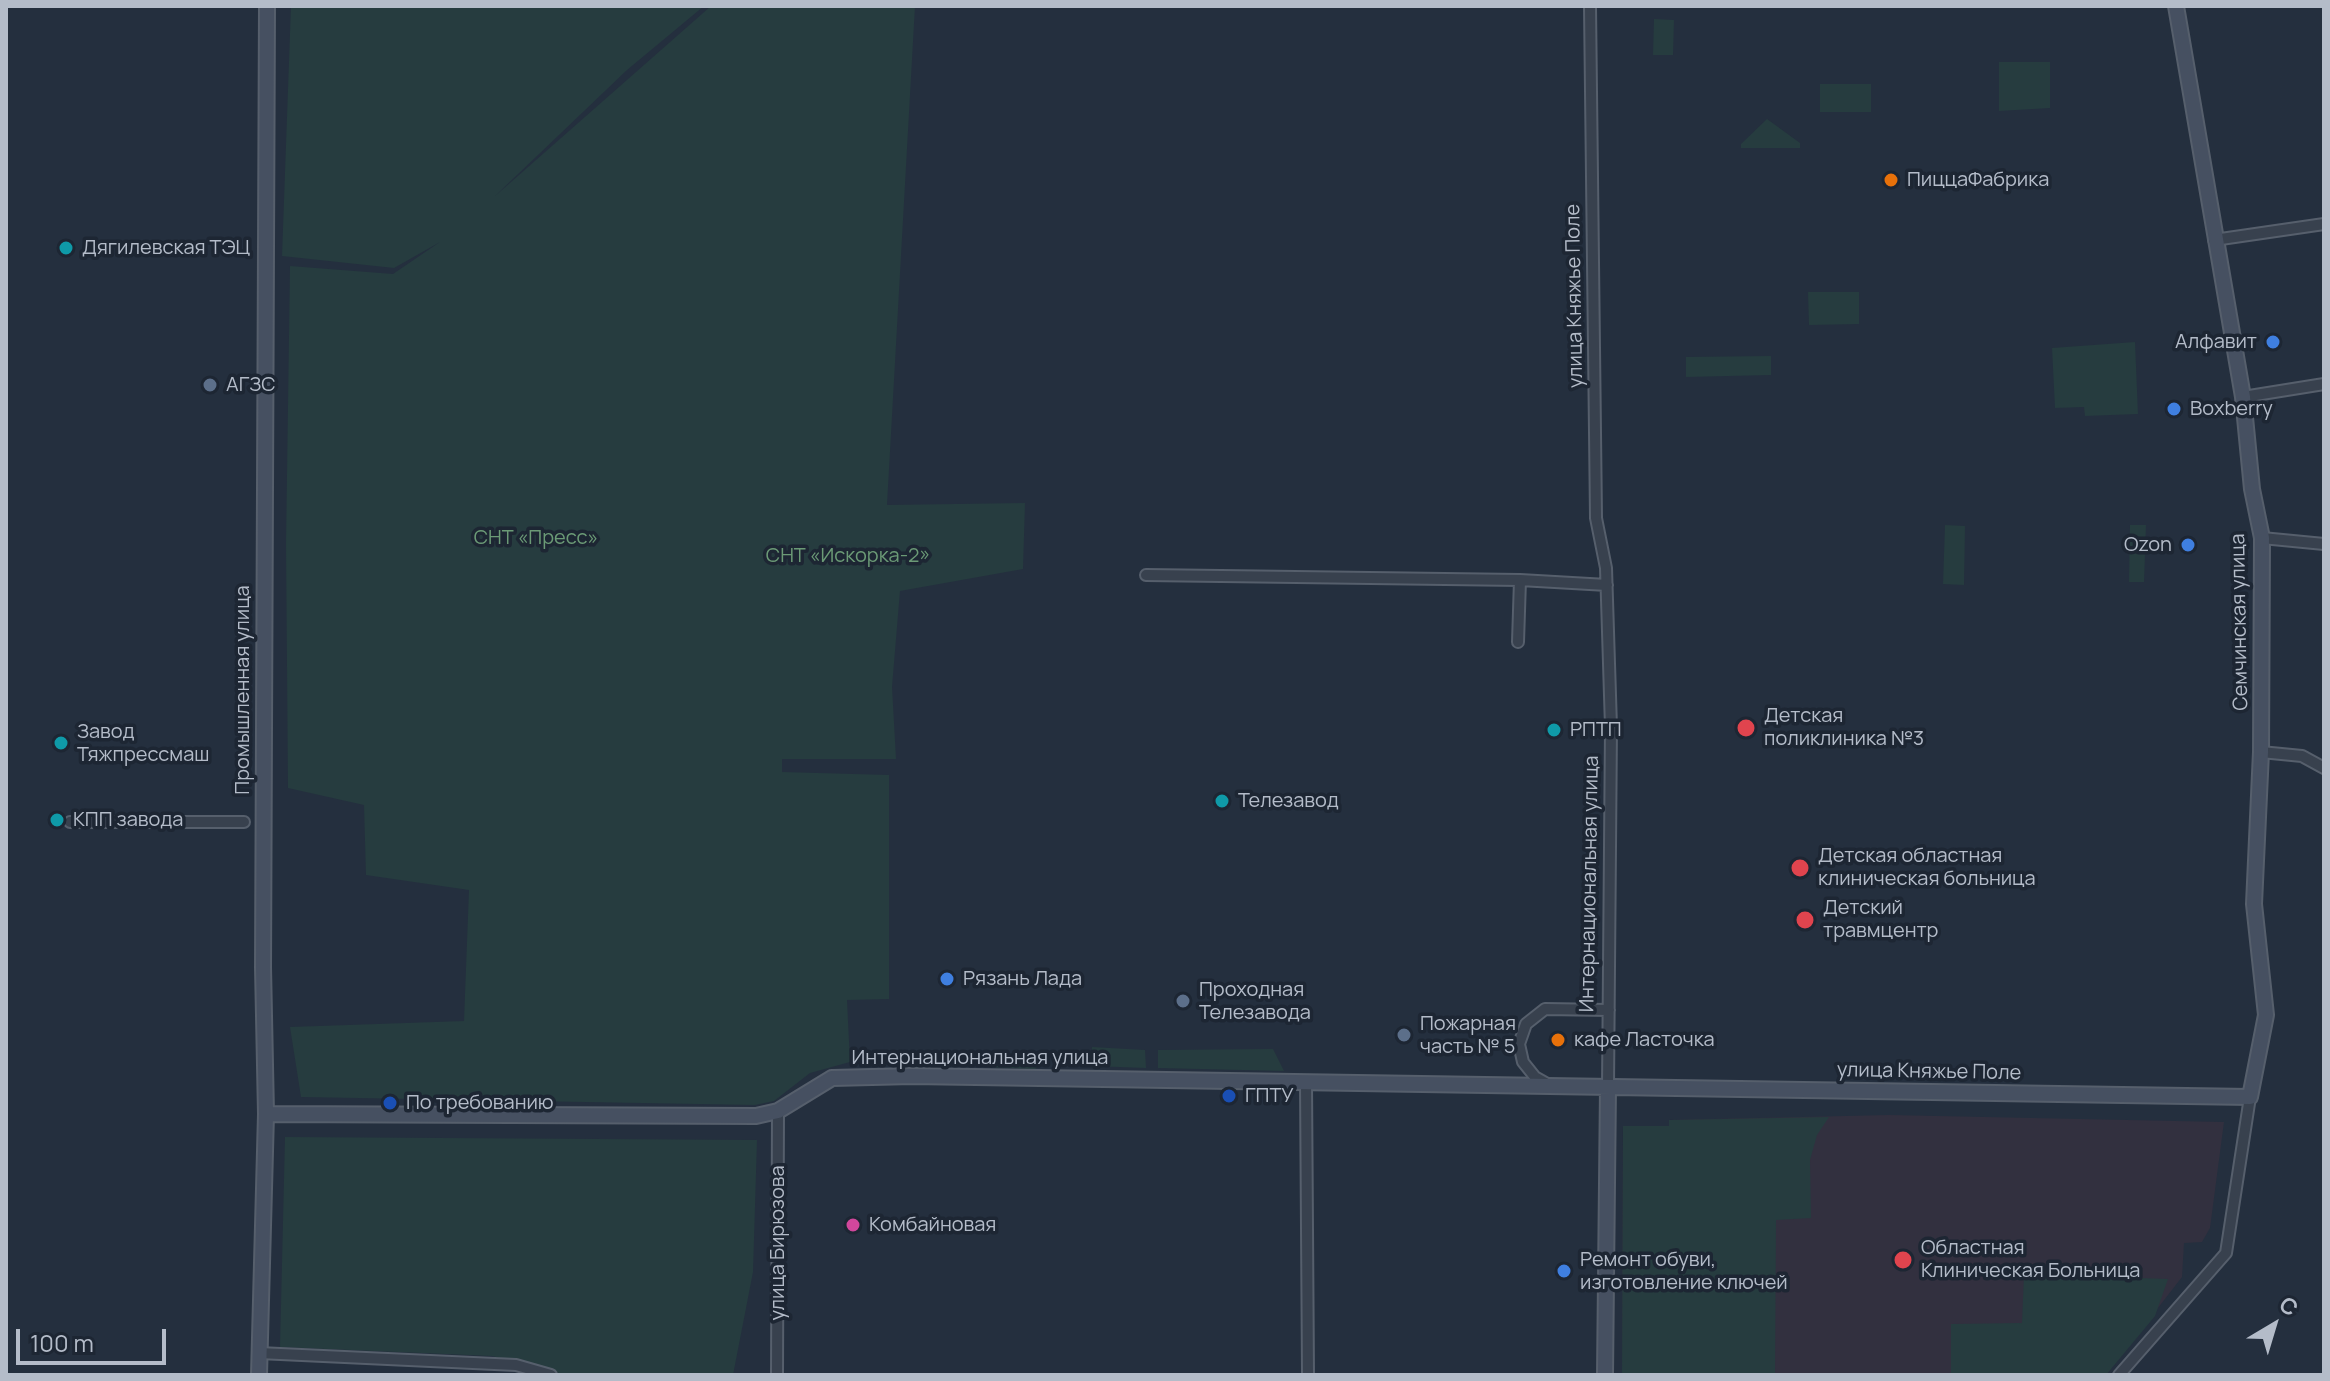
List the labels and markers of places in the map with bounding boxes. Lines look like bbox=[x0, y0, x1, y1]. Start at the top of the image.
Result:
place label: ПиццаФабрика bbox=[1907, 168, 2049, 192]
marker: ПиццаФабрика bbox=[1882, 171, 1900, 189]
place label: Дягилевская ТЭЦ bbox=[82, 236, 250, 260]
marker: Дягилевская ТЭЦ bbox=[57, 239, 75, 257]
place label: Алфавит bbox=[2175, 330, 2257, 354]
marker: Алфавит bbox=[2264, 333, 2282, 351]
place label: АГЗС bbox=[226, 373, 276, 397]
marker: АГЗС bbox=[201, 376, 219, 394]
place label: Boxberry bbox=[2190, 397, 2273, 421]
marker: Boxberry bbox=[2165, 400, 2183, 418]
place label: Ozon bbox=[2124, 533, 2172, 557]
marker: Ozon bbox=[2179, 536, 2197, 554]
place label: Детская поликлиника №3 bbox=[1764, 704, 1924, 751]
marker: Детская поликлиника №3 bbox=[1735, 717, 1757, 739]
place label: РПТП bbox=[1570, 718, 1622, 742]
place label: Завод Тяжпрессмаш bbox=[77, 720, 209, 767]
marker: РПТП bbox=[1545, 721, 1563, 739]
marker: Завод Тяжпрессмаш bbox=[52, 734, 70, 752]
place label: Телезавод bbox=[1238, 789, 1339, 813]
marker: Телезавод bbox=[1213, 792, 1231, 810]
place label: КПП завода bbox=[73, 808, 183, 832]
marker: КПП завода bbox=[48, 811, 66, 829]
place label: Детская областная клиническая больница bbox=[1818, 844, 2036, 891]
marker: Детская областная клиническая больница bbox=[1789, 857, 1811, 879]
place label: Детский травмцентр bbox=[1823, 896, 1938, 943]
marker: Детский травмцентр bbox=[1794, 909, 1816, 931]
place label: Рязань Лада bbox=[963, 967, 1082, 991]
marker: Рязань Лада bbox=[938, 970, 956, 988]
place label: Проходная Телезавода bbox=[1199, 978, 1311, 1025]
marker: Проходная Телезавода bbox=[1174, 992, 1192, 1010]
place label: Пожарная часть № 5 bbox=[1420, 1012, 1516, 1059]
marker: Пожарная часть № 5 bbox=[1395, 1026, 1413, 1044]
place label: кафе Ласточка bbox=[1574, 1028, 1715, 1052]
marker: кафе Ласточка bbox=[1549, 1031, 1567, 1049]
place label: ГПТУ bbox=[1245, 1084, 1294, 1108]
marker: ГПТУ bbox=[1220, 1087, 1238, 1105]
place label: По требованию bbox=[406, 1091, 554, 1115]
marker: По требованию bbox=[381, 1094, 399, 1112]
place label: Комбайновая bbox=[869, 1213, 996, 1237]
marker: Комбайновая bbox=[844, 1216, 862, 1234]
place label: Областная Клиническая Больница bbox=[1921, 1236, 2140, 1283]
place label: Ремонт обуви, изготовление ключей bbox=[1580, 1248, 1788, 1295]
marker: Областная Клиническая Больница bbox=[1892, 1249, 1914, 1271]
marker: Ремонт обуви, изготовление ключей bbox=[1555, 1262, 1573, 1280]

